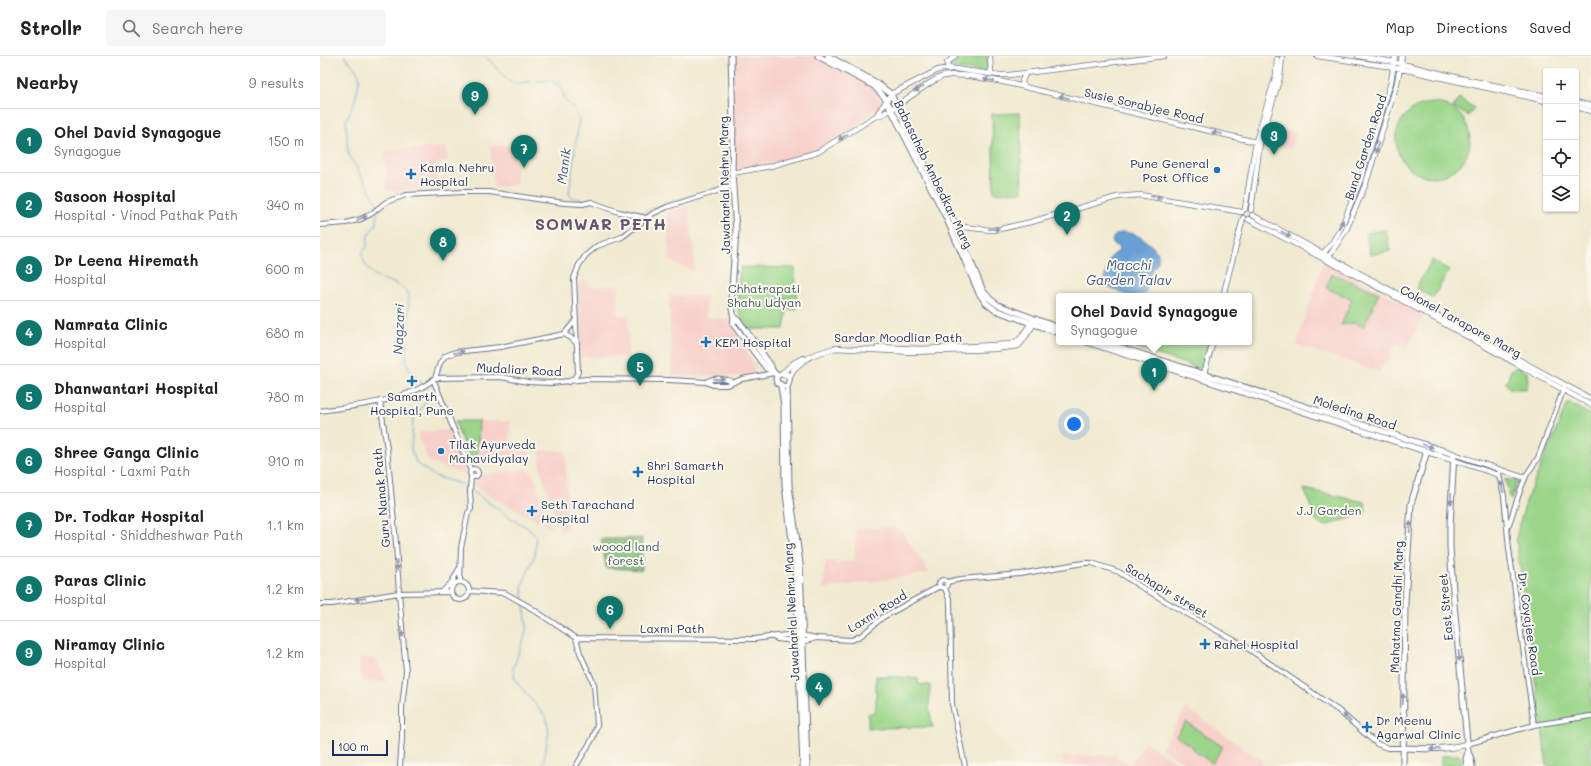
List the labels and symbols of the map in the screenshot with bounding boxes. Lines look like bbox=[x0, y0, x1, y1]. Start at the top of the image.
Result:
one-way arrow bbox=[983, 76, 995, 82]
pin: 9 bbox=[462, 82, 488, 115]
street label: Susie Sorabjee Road bbox=[1083, 84, 1205, 127]
one-way arrow bbox=[913, 86, 925, 93]
street label: Bund Garden Road bbox=[1340, 92, 1390, 202]
one-way arrow bbox=[1058, 93, 1070, 99]
street label: Babasaheb Ambedkar Marg bbox=[891, 97, 977, 251]
street label: Jawaharlal Nehru Marg bbox=[715, 116, 733, 254]
pin: 3 bbox=[1261, 122, 1287, 155]
one-way arrow bbox=[1211, 130, 1224, 136]
one-way arrow bbox=[838, 133, 848, 141]
pin: 7 bbox=[511, 135, 537, 168]
one-way arrow bbox=[1374, 142, 1380, 154]
water label: Manik bbox=[552, 146, 574, 185]
place label: Pune General Post Office bbox=[1130, 155, 1209, 185]
place label: Kamla Nehru Hospital bbox=[420, 159, 494, 189]
marker: Pune General Post Office bbox=[1212, 165, 1222, 175]
marker: Kamla Nehru Hospital bbox=[405, 168, 417, 180]
one-way arrow bbox=[1150, 194, 1162, 200]
pin: 2 bbox=[1054, 202, 1080, 235]
district label: SOMWAR PETH bbox=[535, 213, 667, 234]
one-way arrow bbox=[356, 215, 368, 221]
one-way arrow bbox=[1338, 219, 1344, 231]
one-way arrow bbox=[988, 226, 1000, 233]
pin: 8 bbox=[430, 228, 456, 261]
one-way arrow bbox=[1280, 230, 1292, 237]
water label: Macchi Garden Talav bbox=[1086, 256, 1172, 288]
park label: Chhatrapati Shahu Udyan bbox=[727, 280, 801, 310]
street label: Colonel Tarapore Marg bbox=[1398, 281, 1524, 361]
water label: Nagzari bbox=[389, 303, 407, 355]
street label: Sardar Moodliar Path bbox=[834, 329, 962, 345]
place label: KEM Hospital bbox=[715, 334, 791, 350]
marker: KEM Hospital bbox=[700, 336, 712, 348]
one-way arrow bbox=[453, 349, 465, 355]
pin: 5 bbox=[627, 353, 653, 386]
pin: 1 bbox=[1141, 358, 1167, 391]
street label: Mudaliar Road bbox=[476, 359, 562, 379]
marker: Samarth Hospital, Pune bbox=[406, 375, 418, 387]
one-way arrow bbox=[713, 376, 726, 382]
place label: Samarth Hospital, Pune bbox=[370, 388, 454, 418]
street label: Moledina Road bbox=[1312, 391, 1399, 433]
your location bbox=[1064, 414, 1084, 434]
place label: Tilak Ayurveda Mahavidyalay bbox=[449, 436, 536, 466]
one-way arrow bbox=[1422, 443, 1434, 449]
marker: Tilak Ayurveda Mahavidyalay bbox=[436, 446, 446, 456]
street label: Guru Nanak Path bbox=[369, 448, 393, 548]
place label: Shri Samarth Hospital bbox=[647, 457, 724, 487]
marker: Shri Samarth Hospital bbox=[632, 466, 644, 478]
one-way arrow bbox=[1498, 480, 1504, 493]
one-way arrow bbox=[1448, 493, 1454, 506]
place label: Seth Tarachand Hospital bbox=[541, 496, 635, 526]
park label: J.J Garden bbox=[1297, 502, 1361, 518]
marker: Seth Tarachand Hospital bbox=[526, 505, 538, 517]
one-way arrow bbox=[1406, 521, 1413, 533]
park label: woood land forest bbox=[593, 538, 660, 568]
street label: Mahatma Gandhi Marg bbox=[1386, 541, 1406, 673]
street label: Jawaharlal Nehru Marg bbox=[779, 543, 803, 681]
one-way arrow bbox=[394, 559, 401, 571]
street label: Sachapir street bbox=[1123, 559, 1211, 621]
street label: Dr. Coyajee Road bbox=[1515, 572, 1545, 677]
street label: East Street bbox=[1434, 573, 1456, 641]
street label: Laxmi Road bbox=[844, 586, 910, 636]
one-way arrow bbox=[354, 596, 366, 602]
pin: 6 bbox=[597, 596, 623, 629]
street label: Laxmi Path bbox=[640, 620, 704, 636]
one-way arrow bbox=[399, 626, 405, 638]
place label: Rahel Hospital bbox=[1214, 636, 1299, 652]
marker: Rahel Hospital bbox=[1199, 638, 1211, 650]
one-way arrow bbox=[1456, 650, 1463, 662]
pin: 4 bbox=[806, 673, 832, 706]
one-way arrow bbox=[1400, 693, 1407, 705]
place label: Dr Meenu Agarwal Clinic bbox=[1376, 712, 1461, 742]
one-way arrow bbox=[1342, 714, 1351, 723]
marker: Dr Meenu Agarwal Clinic bbox=[1361, 721, 1373, 733]
scale bar bbox=[332, 738, 388, 757]
one-way arrow bbox=[1429, 745, 1441, 752]

